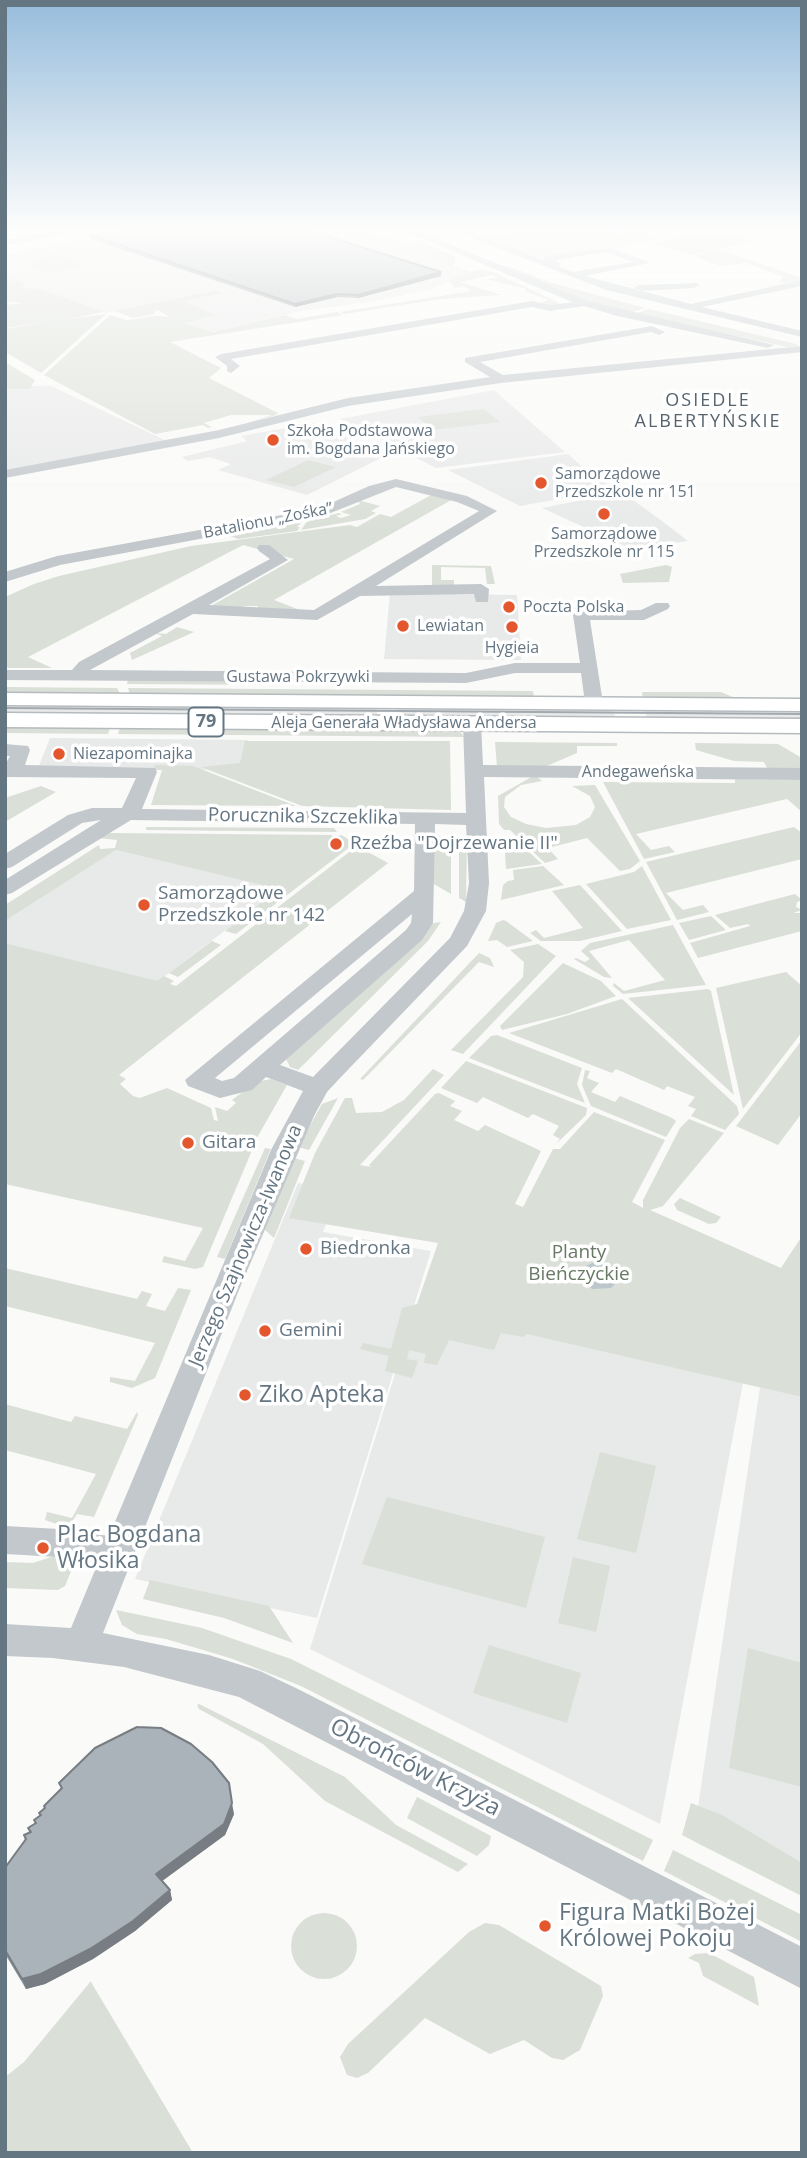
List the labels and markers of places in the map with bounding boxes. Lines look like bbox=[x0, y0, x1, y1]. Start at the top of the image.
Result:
place label: Szkoła Podstawowa im. Bogdana Jańskiego bbox=[287, 421, 455, 459]
marker: Szkoła Podstawowa im. Bogdana Jańskiego bbox=[265, 432, 281, 448]
place label: Samorządowe Przedszkole nr 151 bbox=[555, 464, 696, 502]
marker: Samorządowe Przedszkole nr 151 bbox=[533, 475, 549, 491]
marker: Samorządowe Przedszkole nr 115 bbox=[596, 506, 612, 522]
place label: Samorządowe Przedszkole nr 115 bbox=[534, 524, 674, 562]
place label: Poczta Polska bbox=[523, 597, 624, 617]
marker: Poczta Polska bbox=[501, 599, 517, 615]
place label: Lewiatan bbox=[417, 616, 484, 636]
marker: Lewiatan bbox=[395, 618, 411, 634]
marker: Hygieia bbox=[504, 619, 520, 635]
place label: Hygieia bbox=[485, 638, 539, 658]
place label: Niezapominajka bbox=[73, 744, 193, 764]
marker: Niezapominajka bbox=[51, 746, 67, 762]
place label: Rzeźba "Dojrzewanie II" bbox=[350, 833, 558, 855]
marker: Rzeźba "Dojrzewanie II" bbox=[328, 836, 344, 852]
place label: Samorządowe Przedszkole nr 142 bbox=[158, 883, 325, 927]
marker: Samorządowe Przedszkole nr 142 bbox=[136, 897, 152, 913]
place label: Gitara bbox=[202, 1132, 256, 1154]
marker: Gitara bbox=[180, 1135, 196, 1151]
place label: Biedronka bbox=[320, 1238, 411, 1260]
marker: Biedronka bbox=[298, 1241, 314, 1257]
place label: Gemini bbox=[279, 1320, 342, 1342]
marker: Gemini bbox=[257, 1323, 273, 1339]
place label: Ziko Apteka bbox=[259, 1381, 384, 1409]
marker: Ziko Apteka bbox=[237, 1387, 253, 1403]
place label: Plac Bogdana Włosika bbox=[57, 1521, 201, 1575]
marker: Plac Bogdana Włosika bbox=[35, 1540, 51, 1556]
place label: Figura Matki Bożej Królowej Pokoju bbox=[559, 1899, 755, 1953]
marker: Figura Matki Bożej Królowej Pokoju bbox=[537, 1918, 553, 1934]

